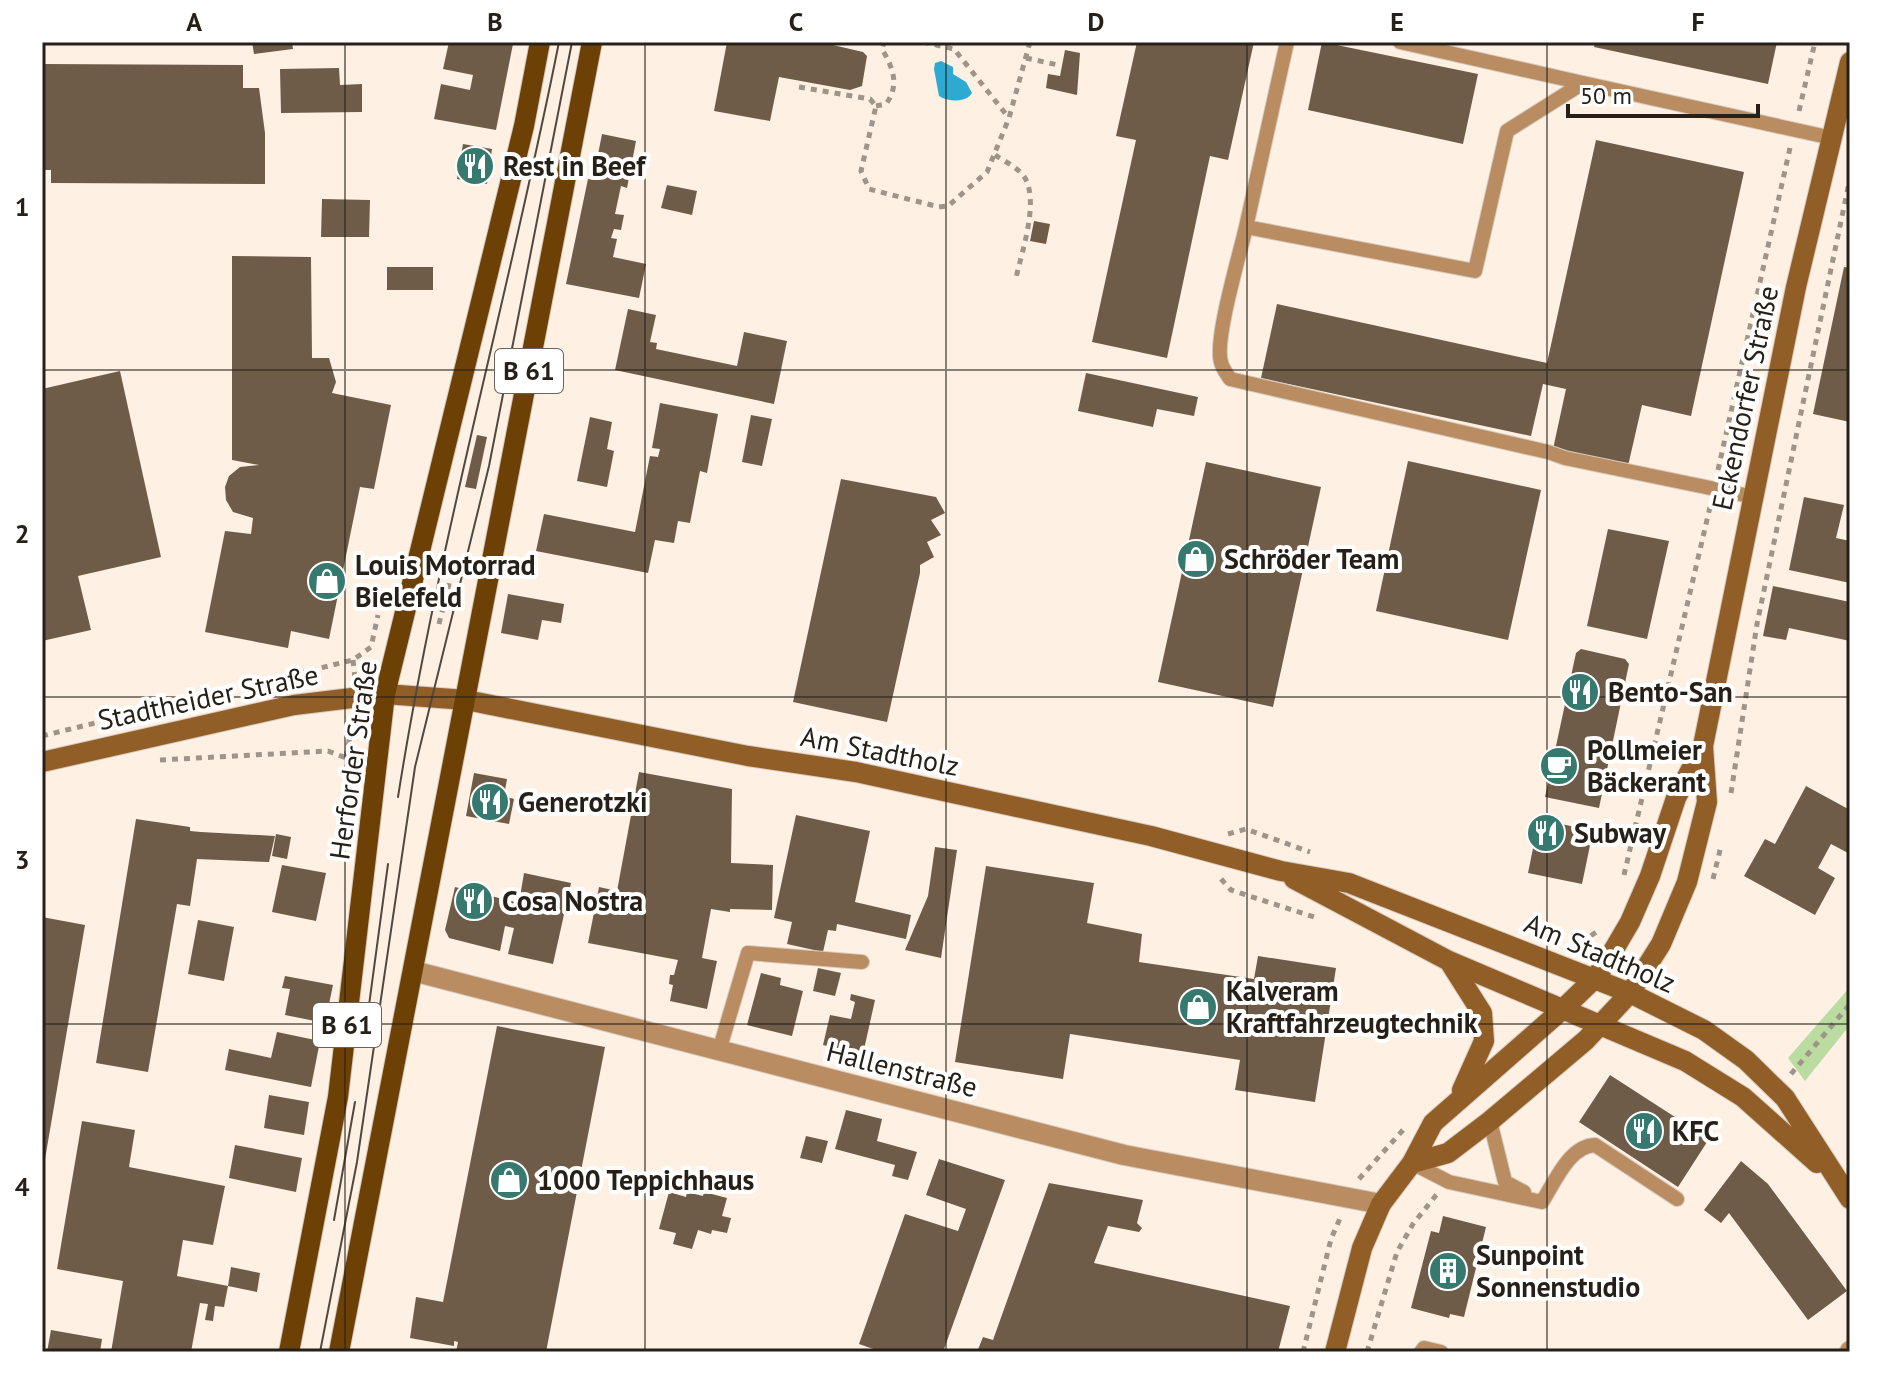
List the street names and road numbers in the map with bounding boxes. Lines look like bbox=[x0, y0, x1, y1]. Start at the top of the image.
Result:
street label: Eckendorfer Straße bbox=[1703, 282, 1786, 513]
road number: B 61 bbox=[495, 349, 563, 393]
street label: Stadtheider Straße bbox=[94, 655, 322, 738]
street label: Herforder Straße bbox=[320, 658, 385, 862]
street label: Am Stadtholz bbox=[798, 717, 962, 784]
street label: Am Stadtholz bbox=[1519, 904, 1681, 1001]
road number: B 61 bbox=[313, 1003, 381, 1047]
street label: Hallenstraße bbox=[823, 1032, 981, 1105]

